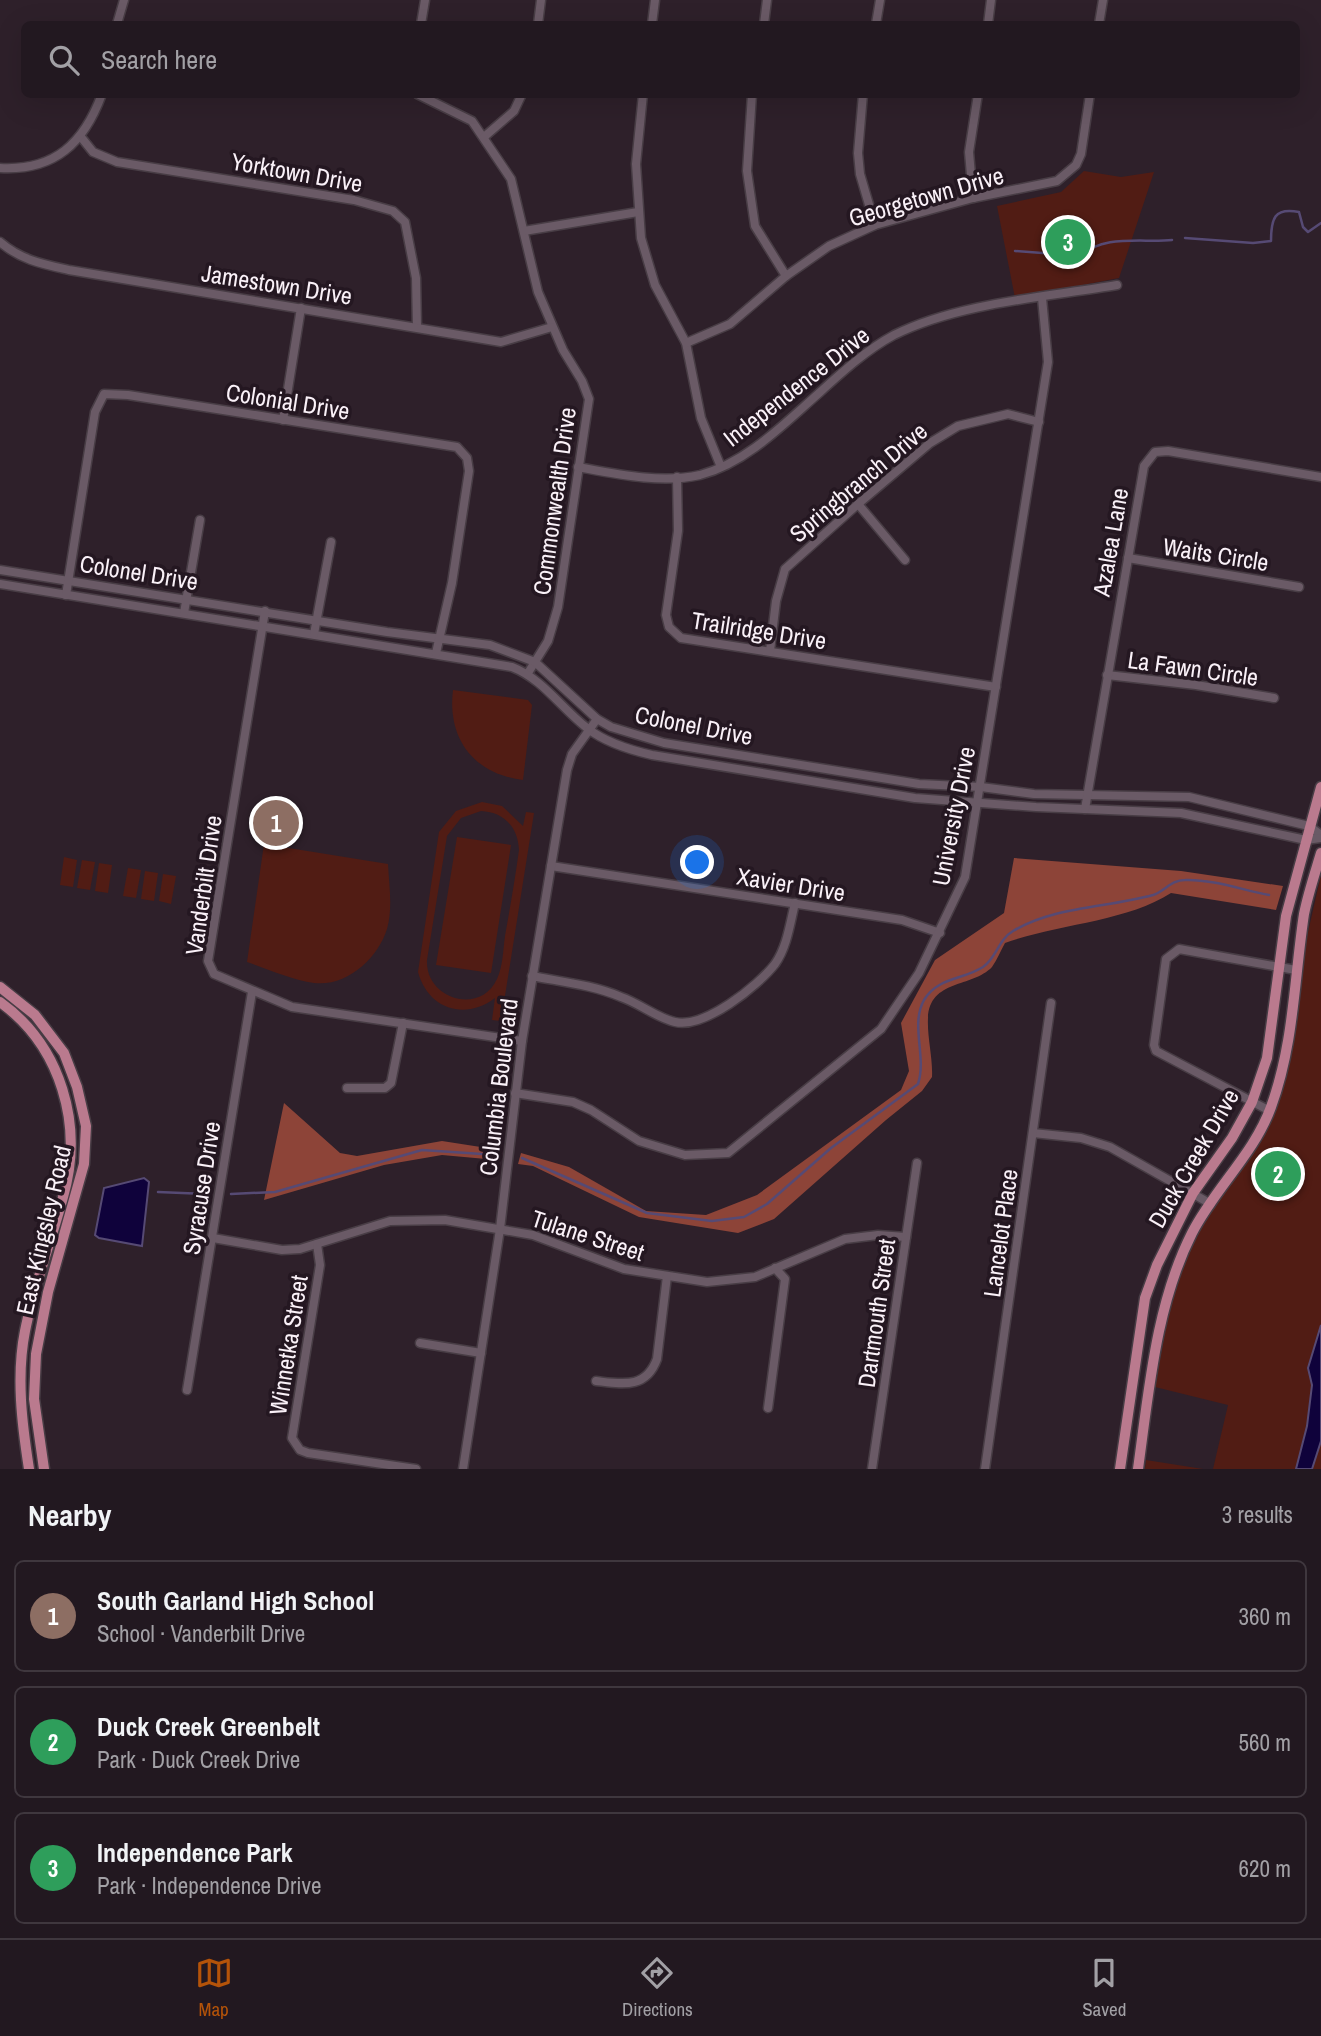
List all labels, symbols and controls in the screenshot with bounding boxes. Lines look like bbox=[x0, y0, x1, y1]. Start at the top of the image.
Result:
search box bbox=[21, 21, 1300, 98]
icon: search bbox=[45, 41, 83, 79]
text: Search here bbox=[101, 42, 217, 77]
street label: Yorktown Drive bbox=[229, 145, 365, 199]
street label: Georgetown Drive bbox=[845, 159, 1007, 233]
pin: 3 bbox=[1045, 216, 1091, 268]
street label: Jamestown Drive bbox=[199, 256, 355, 312]
street label: Independence Drive bbox=[716, 319, 876, 453]
street label: Colonial Drive bbox=[224, 375, 352, 427]
street label: Commonwealth Drive bbox=[525, 405, 583, 597]
street label: Springbranch Drive bbox=[782, 415, 934, 549]
street label: Azalea Lane bbox=[1085, 485, 1135, 600]
street label: Waits Circle bbox=[1161, 530, 1271, 578]
street label: Colonel Drive bbox=[78, 547, 200, 597]
street label: Trailridge Drive bbox=[689, 604, 829, 656]
street label: La Fawn Circle bbox=[1126, 643, 1260, 693]
street label: Colonel Drive bbox=[632, 698, 756, 752]
street label: University Drive bbox=[924, 744, 982, 888]
pin: 1 bbox=[253, 797, 299, 849]
street label: Vanderbilt Drive bbox=[177, 813, 229, 957]
your location bbox=[680, 845, 714, 879]
street label: Xavier Drive bbox=[735, 860, 847, 908]
street label: Columbia Boulevard bbox=[471, 997, 525, 1177]
street label: Duck Creek Drive bbox=[1140, 1083, 1246, 1233]
street label: Syracuse Drive bbox=[175, 1119, 227, 1257]
street label: East Kingsley Road bbox=[8, 1142, 78, 1318]
pin: 2 bbox=[1255, 1148, 1301, 1200]
street label: Lancelot Place bbox=[975, 1167, 1025, 1299]
street label: Tulane Street bbox=[528, 1202, 649, 1268]
street label: Dartmouth Street bbox=[850, 1236, 902, 1389]
street label: Winnetka Street bbox=[261, 1272, 315, 1417]
text: Nearby bbox=[28, 1495, 111, 1535]
text: 3 results bbox=[1222, 1499, 1293, 1530]
text: South Garland High School bbox=[97, 1583, 374, 1618]
text: 1 bbox=[48, 1601, 58, 1632]
text: 360 m bbox=[1239, 1601, 1291, 1632]
text: School · Vanderbilt Drive bbox=[97, 1618, 305, 1649]
text: Duck Creek Greenbelt bbox=[97, 1709, 320, 1744]
text: 2 bbox=[48, 1727, 58, 1758]
text: 560 m bbox=[1239, 1727, 1291, 1758]
text: Park · Duck Creek Drive bbox=[97, 1744, 300, 1775]
text: Independence Park bbox=[97, 1835, 293, 1870]
text: 3 bbox=[48, 1853, 58, 1884]
text: 620 m bbox=[1239, 1853, 1291, 1884]
text: Park · Independence Drive bbox=[97, 1870, 321, 1901]
tab: Map bbox=[195, 1954, 233, 2022]
tab: Directions bbox=[622, 1954, 693, 2022]
tab: Saved bbox=[1082, 1954, 1126, 2022]

